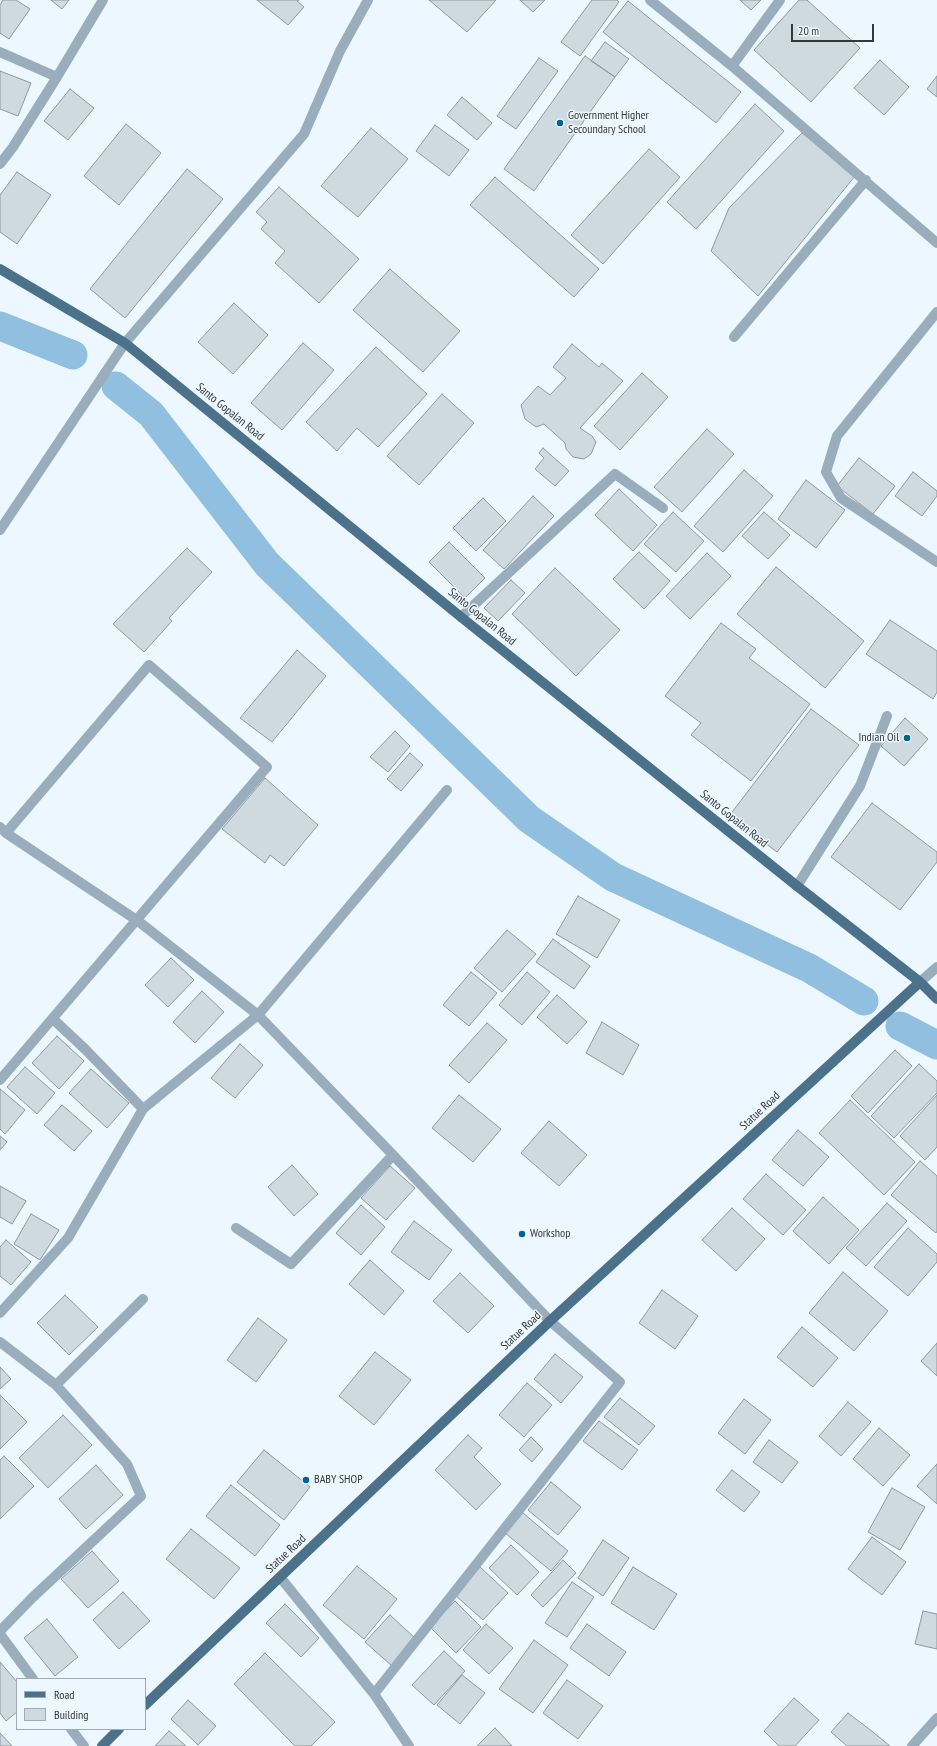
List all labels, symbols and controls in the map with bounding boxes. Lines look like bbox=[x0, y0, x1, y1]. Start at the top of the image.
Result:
scale bar bbox=[793, 16, 876, 42]
text: 20 m bbox=[798, 23, 819, 38]
place label: Government Higher Secoundary School bbox=[568, 109, 649, 137]
marker: Government Higher Secoundary School bbox=[555, 118, 565, 128]
street label: Santo Gopalan Road bbox=[193, 380, 267, 444]
street label: Santo Gopalan Road bbox=[445, 585, 519, 649]
place label: Indian Oil bbox=[859, 731, 899, 745]
marker: Indian Oil bbox=[902, 733, 912, 743]
street label: Santo Gopalan Road bbox=[697, 787, 771, 851]
street label: Statue Road bbox=[737, 1089, 783, 1133]
place label: Workshop bbox=[530, 1227, 570, 1241]
marker: Workshop bbox=[517, 1229, 527, 1239]
street label: Statue Road bbox=[498, 1309, 544, 1353]
place label: BABY SHOP bbox=[314, 1473, 363, 1487]
marker: BABY SHOP bbox=[301, 1475, 311, 1485]
street label: Statue Road bbox=[263, 1532, 309, 1576]
legend bbox=[16, 1678, 146, 1730]
text: Road bbox=[54, 1687, 74, 1702]
text: Building bbox=[54, 1707, 89, 1722]

